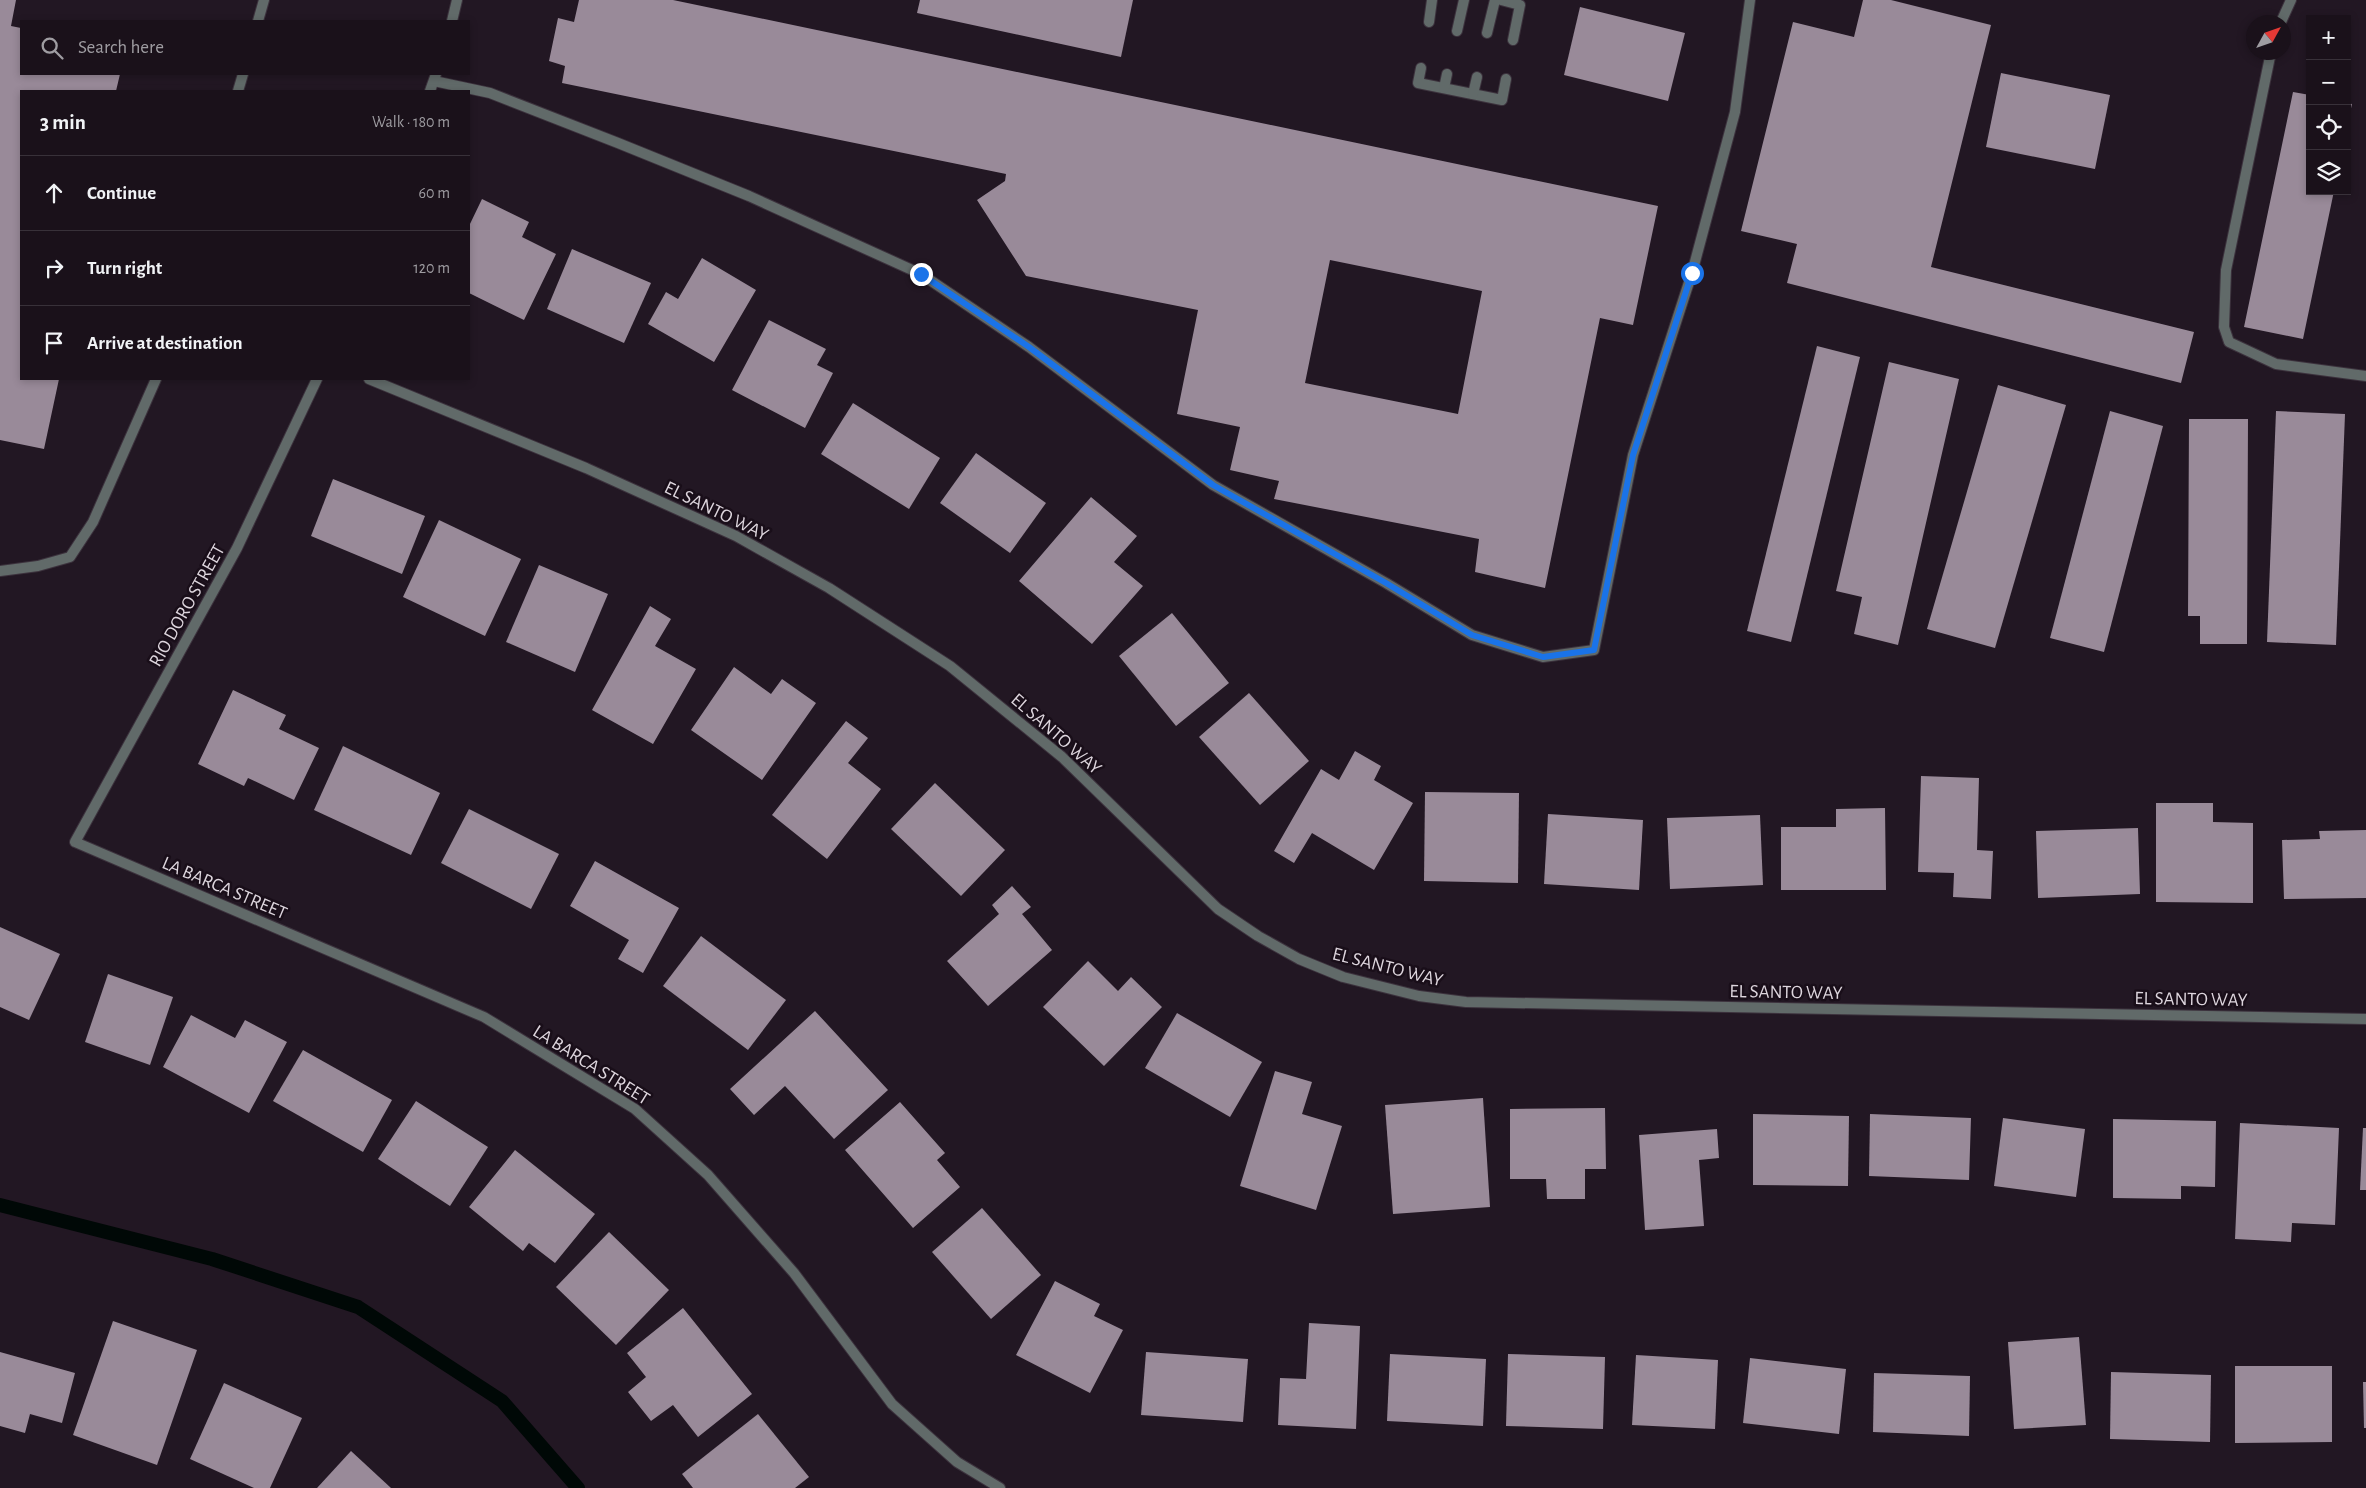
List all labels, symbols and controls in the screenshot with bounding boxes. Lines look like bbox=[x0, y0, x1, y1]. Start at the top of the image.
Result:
north arrow bbox=[2246, 15, 2291, 60]
map controls bbox=[2306, 15, 2351, 195]
button: + bbox=[2306, 15, 2351, 60]
search box bbox=[20, 20, 470, 75]
icon: search bbox=[38, 34, 66, 62]
text: Search here bbox=[78, 38, 164, 57]
button: − bbox=[2306, 60, 2351, 105]
button: locate bbox=[2306, 105, 2351, 150]
text: 3 min bbox=[40, 112, 86, 133]
text: Walk · 180 m bbox=[372, 114, 450, 130]
button: layers bbox=[2306, 150, 2351, 195]
icon: ahead bbox=[40, 179, 68, 207]
text: Continue bbox=[87, 184, 156, 203]
text: 60 m bbox=[419, 185, 450, 201]
icon: right bbox=[40, 254, 68, 282]
text: Turn right bbox=[87, 259, 162, 278]
text: 120 m bbox=[413, 260, 450, 276]
route start bbox=[1681, 262, 1704, 285]
route end bbox=[910, 263, 933, 286]
icon: arrive bbox=[40, 329, 68, 357]
text: Arrive at destination bbox=[87, 334, 243, 353]
street label: EL SANTO WAY bbox=[661, 478, 771, 545]
street label: RIO DORO STREET bbox=[146, 541, 229, 670]
street label: EL SANTO WAY bbox=[1007, 690, 1105, 778]
street label: LA BARCA STREET bbox=[159, 854, 290, 923]
street label: EL SANTO WAY bbox=[1330, 945, 1445, 990]
street label: EL SANTO WAY bbox=[1729, 982, 1843, 1003]
street label: EL SANTO WAY bbox=[2134, 989, 2248, 1010]
street label: LA BARCA STREET bbox=[529, 1022, 653, 1109]

